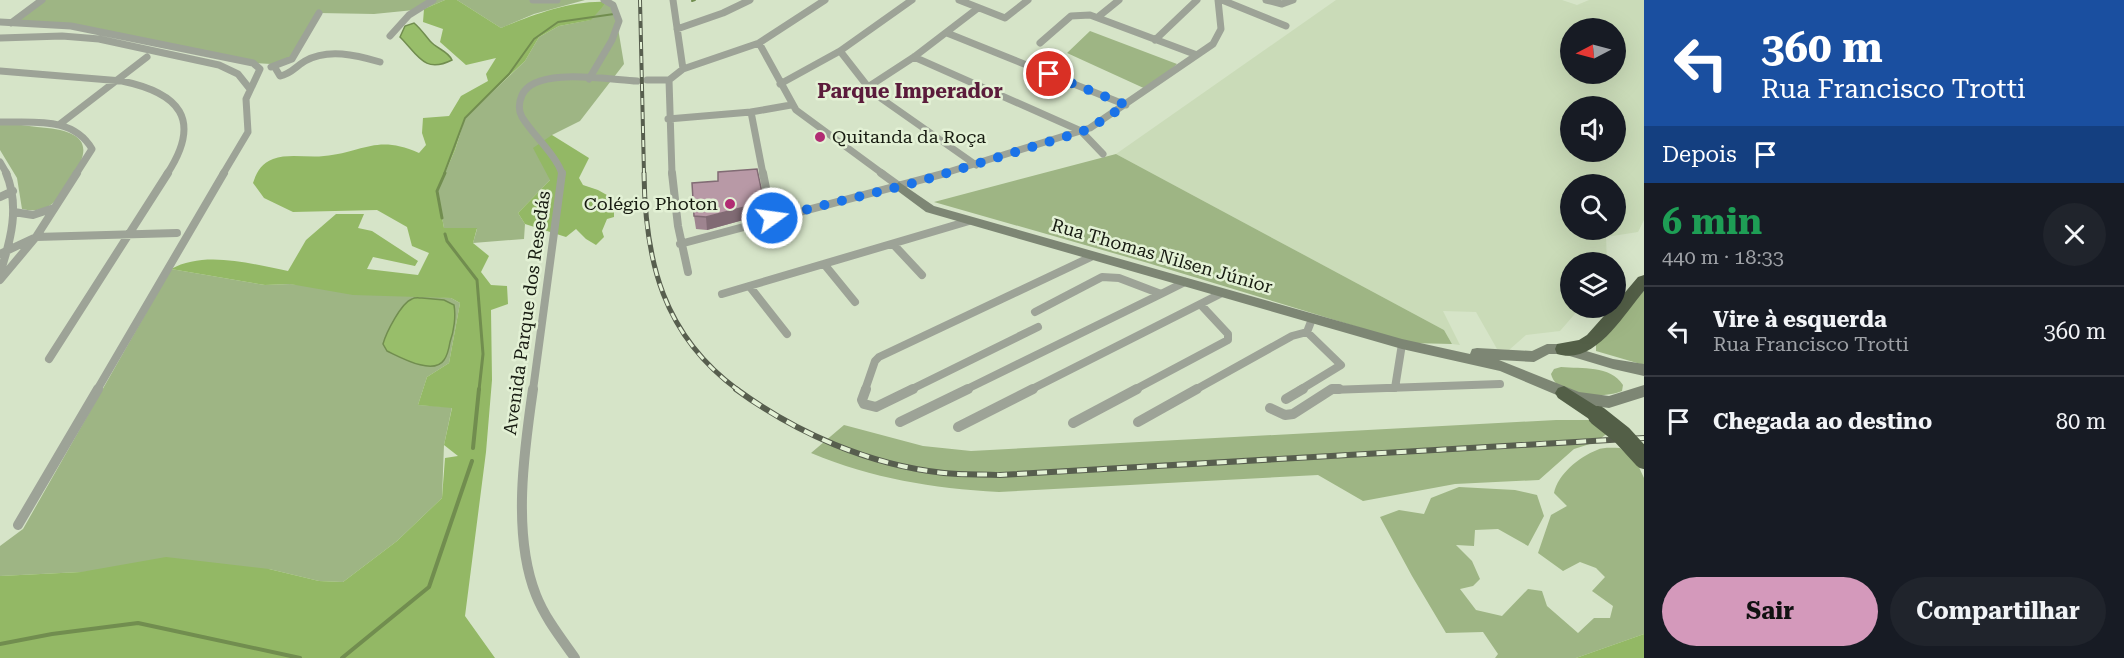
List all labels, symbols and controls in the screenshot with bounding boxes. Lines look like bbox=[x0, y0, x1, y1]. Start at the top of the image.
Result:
north arrow bbox=[1560, 18, 1626, 84]
map controls bbox=[1560, 18, 1626, 318]
text: 360 m bbox=[1761, 23, 1883, 72]
icon: left bbox=[1662, 24, 1740, 102]
pin bbox=[1023, 48, 1074, 99]
icon: arrive bbox=[1032, 57, 1065, 90]
text: Rua Francisco Trotti bbox=[1761, 73, 2026, 105]
district label: Parque Imperador bbox=[817, 79, 1003, 103]
button: sound bbox=[1560, 96, 1626, 162]
place label: Quitanda da Roça bbox=[832, 126, 986, 147]
marker: Quitanda da Roça bbox=[813, 130, 827, 144]
icon: arrive bbox=[1749, 138, 1782, 171]
text: Depois bbox=[1662, 142, 1737, 167]
button: search bbox=[1560, 174, 1626, 240]
position arrow bbox=[740, 186, 804, 250]
street label: Avenida Parque dos Resedás bbox=[499, 189, 554, 436]
place label: Colégio Photon bbox=[584, 193, 718, 214]
marker: Colégio Photon bbox=[723, 197, 737, 211]
text: 6 min bbox=[1662, 201, 1762, 243]
button: close bbox=[2043, 203, 2106, 266]
street label: Rua Thomas Nilsen Júnior bbox=[1049, 214, 1275, 297]
text: 440 m · 18:33 bbox=[1662, 245, 1784, 269]
button: layers bbox=[1560, 252, 1626, 318]
text: Vire à esquerda bbox=[1713, 307, 1887, 332]
icon: left bbox=[1662, 315, 1695, 348]
text: 360 m bbox=[2043, 319, 2106, 344]
text: Rua Francisco Trotti bbox=[1713, 332, 1909, 356]
icon: arrive bbox=[1662, 405, 1695, 438]
text: Chegada ao destino bbox=[1713, 409, 1932, 434]
text: 80 m bbox=[2056, 409, 2106, 434]
button: Sair bbox=[1662, 577, 1878, 646]
button: Compartilhar bbox=[1890, 577, 2106, 646]

